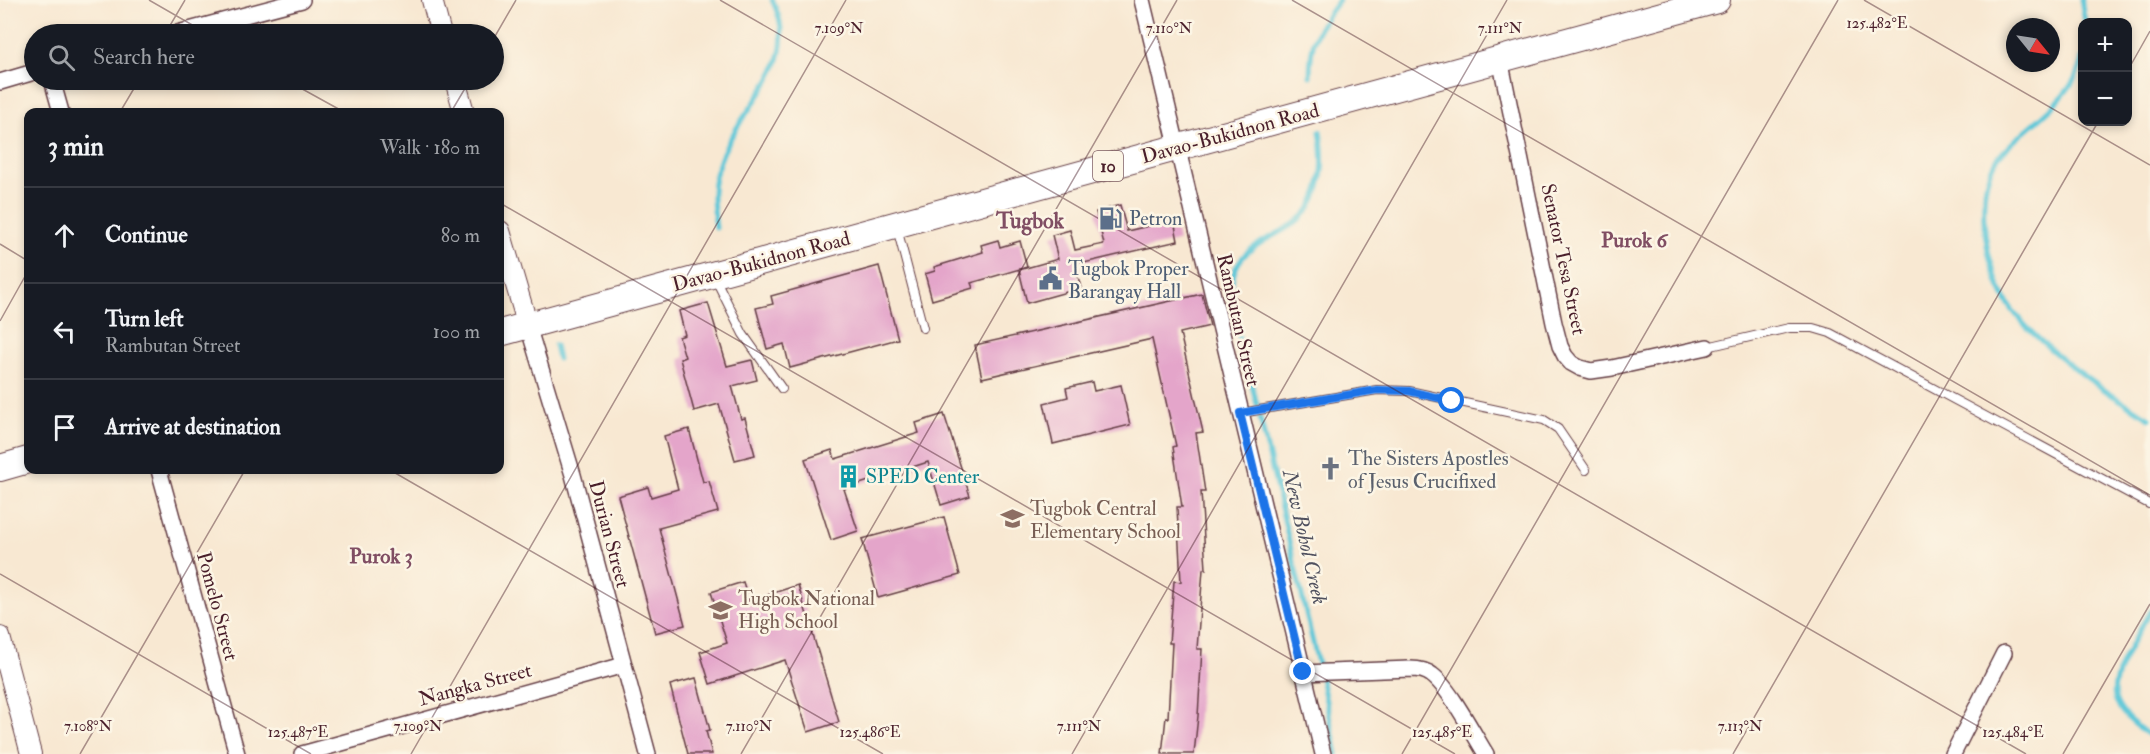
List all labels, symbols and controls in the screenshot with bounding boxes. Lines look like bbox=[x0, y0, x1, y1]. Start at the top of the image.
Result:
text: 125.482°E bbox=[1846, 14, 1908, 33]
north arrow bbox=[2006, 18, 2060, 72]
map controls bbox=[2078, 18, 2132, 126]
button: + bbox=[2078, 18, 2132, 72]
text: 7.109°N bbox=[815, 19, 864, 38]
text: 7.110°N bbox=[1146, 19, 1193, 38]
text: 7.111°N bbox=[1478, 19, 1523, 38]
search box bbox=[24, 24, 504, 90]
icon: search bbox=[45, 41, 78, 74]
text: Search here bbox=[93, 43, 195, 71]
button: − bbox=[2078, 72, 2132, 126]
street label: Davao-Bukidnon Road bbox=[1138, 98, 1322, 169]
text: 3 min bbox=[48, 131, 104, 163]
text: Walk · 180 m bbox=[380, 135, 480, 160]
road number: 10 bbox=[1093, 151, 1123, 181]
street label: Senator Tesa Street bbox=[1535, 181, 1592, 337]
fuel station icon: Petron bbox=[1098, 205, 1124, 231]
place label: Petron bbox=[1129, 206, 1182, 231]
district label: Tugbok bbox=[995, 207, 1065, 236]
icon: ahead bbox=[48, 219, 81, 252]
text: Continue bbox=[105, 221, 188, 249]
text: 80 m bbox=[441, 223, 480, 248]
street label: Davao-Bukidnon Road bbox=[669, 226, 853, 297]
district label: Purok 6 bbox=[1601, 227, 1668, 254]
street label: Rambutan Street bbox=[1211, 251, 1266, 389]
place label: Tugbok Proper Barangay Hall bbox=[1068, 256, 1189, 304]
public building icon: Tugbok Proper Barangay Hall bbox=[1037, 266, 1063, 292]
text: Turn left bbox=[105, 305, 184, 333]
icon: left bbox=[48, 315, 81, 348]
text: 100 m bbox=[433, 319, 480, 344]
text: Rambutan Street bbox=[105, 333, 240, 358]
route start bbox=[1438, 387, 1464, 413]
icon: arrive bbox=[48, 411, 81, 444]
text: Arrive at destination bbox=[105, 413, 281, 441]
place label: The Sisters Apostles of Jesus Crucifixed bbox=[1348, 446, 1509, 494]
church icon: The Sisters Apostles of Jesus Crucifixed bbox=[1317, 456, 1343, 482]
building icon: SPED Center bbox=[835, 463, 861, 489]
place label: SPED Center bbox=[866, 464, 980, 489]
water label: New Bohol Creek bbox=[1276, 466, 1333, 607]
street label: Durian Street bbox=[583, 478, 636, 591]
place label: Tugbok Central Elementary School bbox=[1030, 496, 1181, 544]
school or university icon: Tugbok Central Elementary School bbox=[999, 506, 1025, 532]
district label: Purok 3 bbox=[349, 543, 413, 570]
street label: Pomelo Street bbox=[191, 549, 244, 664]
place label: Tugbok National High School bbox=[738, 586, 875, 634]
school or university icon: Tugbok National High School bbox=[707, 597, 733, 623]
street label: Nangka Street bbox=[416, 657, 535, 712]
route end bbox=[1289, 658, 1315, 684]
text: 7.108°N bbox=[64, 717, 113, 736]
text: 7.109°N bbox=[394, 717, 443, 736]
text: 7.110°N bbox=[726, 717, 773, 736]
text: 7.111°N bbox=[1057, 717, 1102, 736]
text: 7.113°N bbox=[1718, 717, 1763, 736]
text: 125.487°E bbox=[268, 723, 328, 742]
text: 125.486°E bbox=[839, 723, 901, 742]
text: 125.485°E bbox=[1412, 723, 1472, 742]
text: 125.484°E bbox=[1982, 723, 2044, 742]

